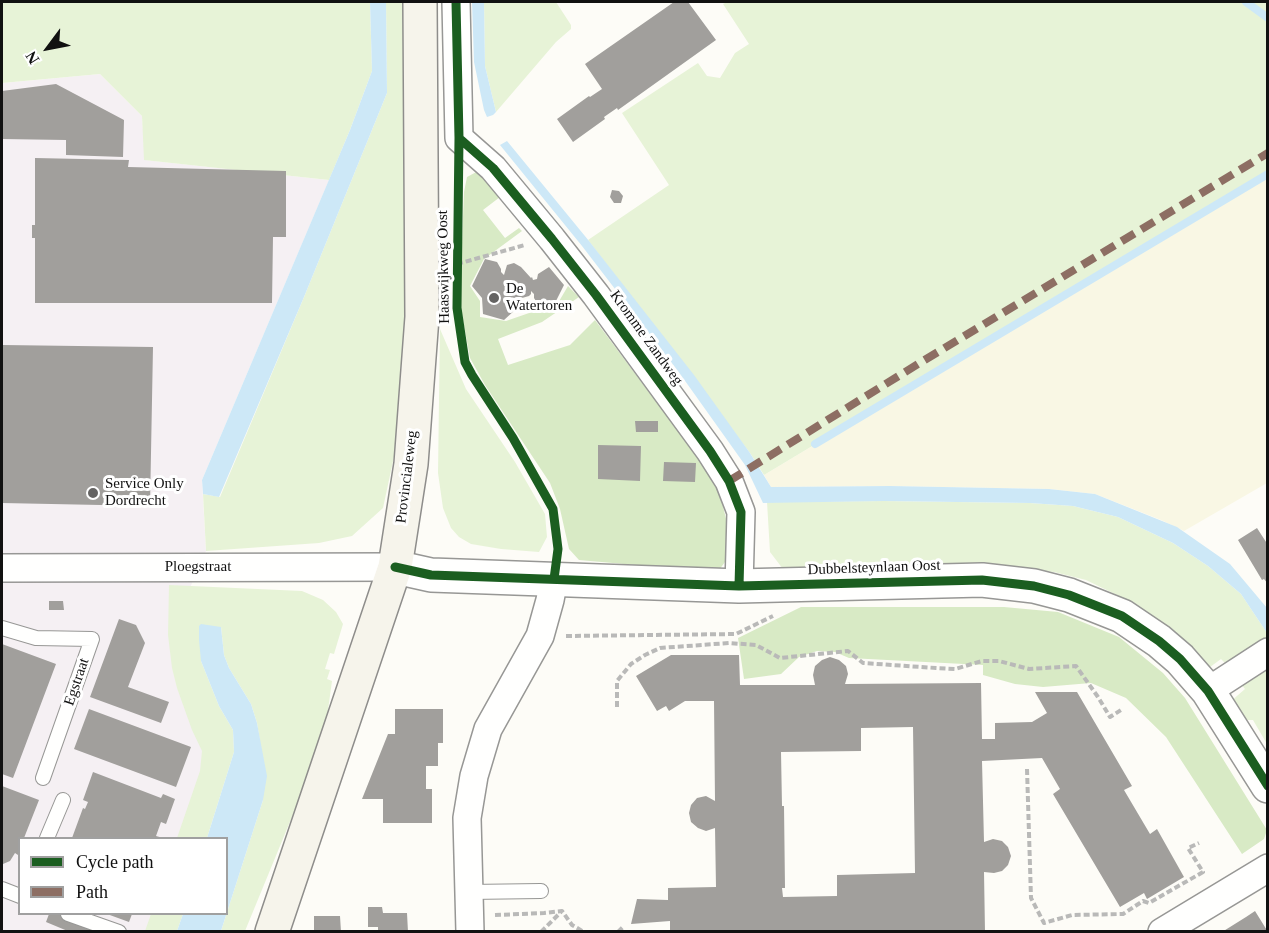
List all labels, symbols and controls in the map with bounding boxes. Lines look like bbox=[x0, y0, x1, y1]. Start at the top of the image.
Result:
north arrow bbox=[18, 18, 78, 78]
text: N bbox=[22, 48, 43, 67]
street label: Haaswijkweg Oost bbox=[434, 210, 454, 324]
place label: De Watertoren bbox=[506, 280, 572, 315]
street label: Kromme Zandweg bbox=[606, 287, 686, 389]
marker: De Watertoren bbox=[487, 291, 501, 305]
street label: Provincialeweg bbox=[392, 430, 422, 524]
place label: Service Only Dordrecht bbox=[105, 475, 184, 510]
marker: Service Only Dordrecht bbox=[86, 486, 100, 500]
street label: Dubbelsteynlaan Oost bbox=[807, 557, 941, 579]
street label: Ploegstraat bbox=[165, 558, 231, 576]
street label: Egstraat bbox=[60, 656, 94, 708]
legend bbox=[18, 837, 228, 915]
text: Cycle path bbox=[76, 852, 153, 872]
text: Path bbox=[76, 882, 108, 902]

